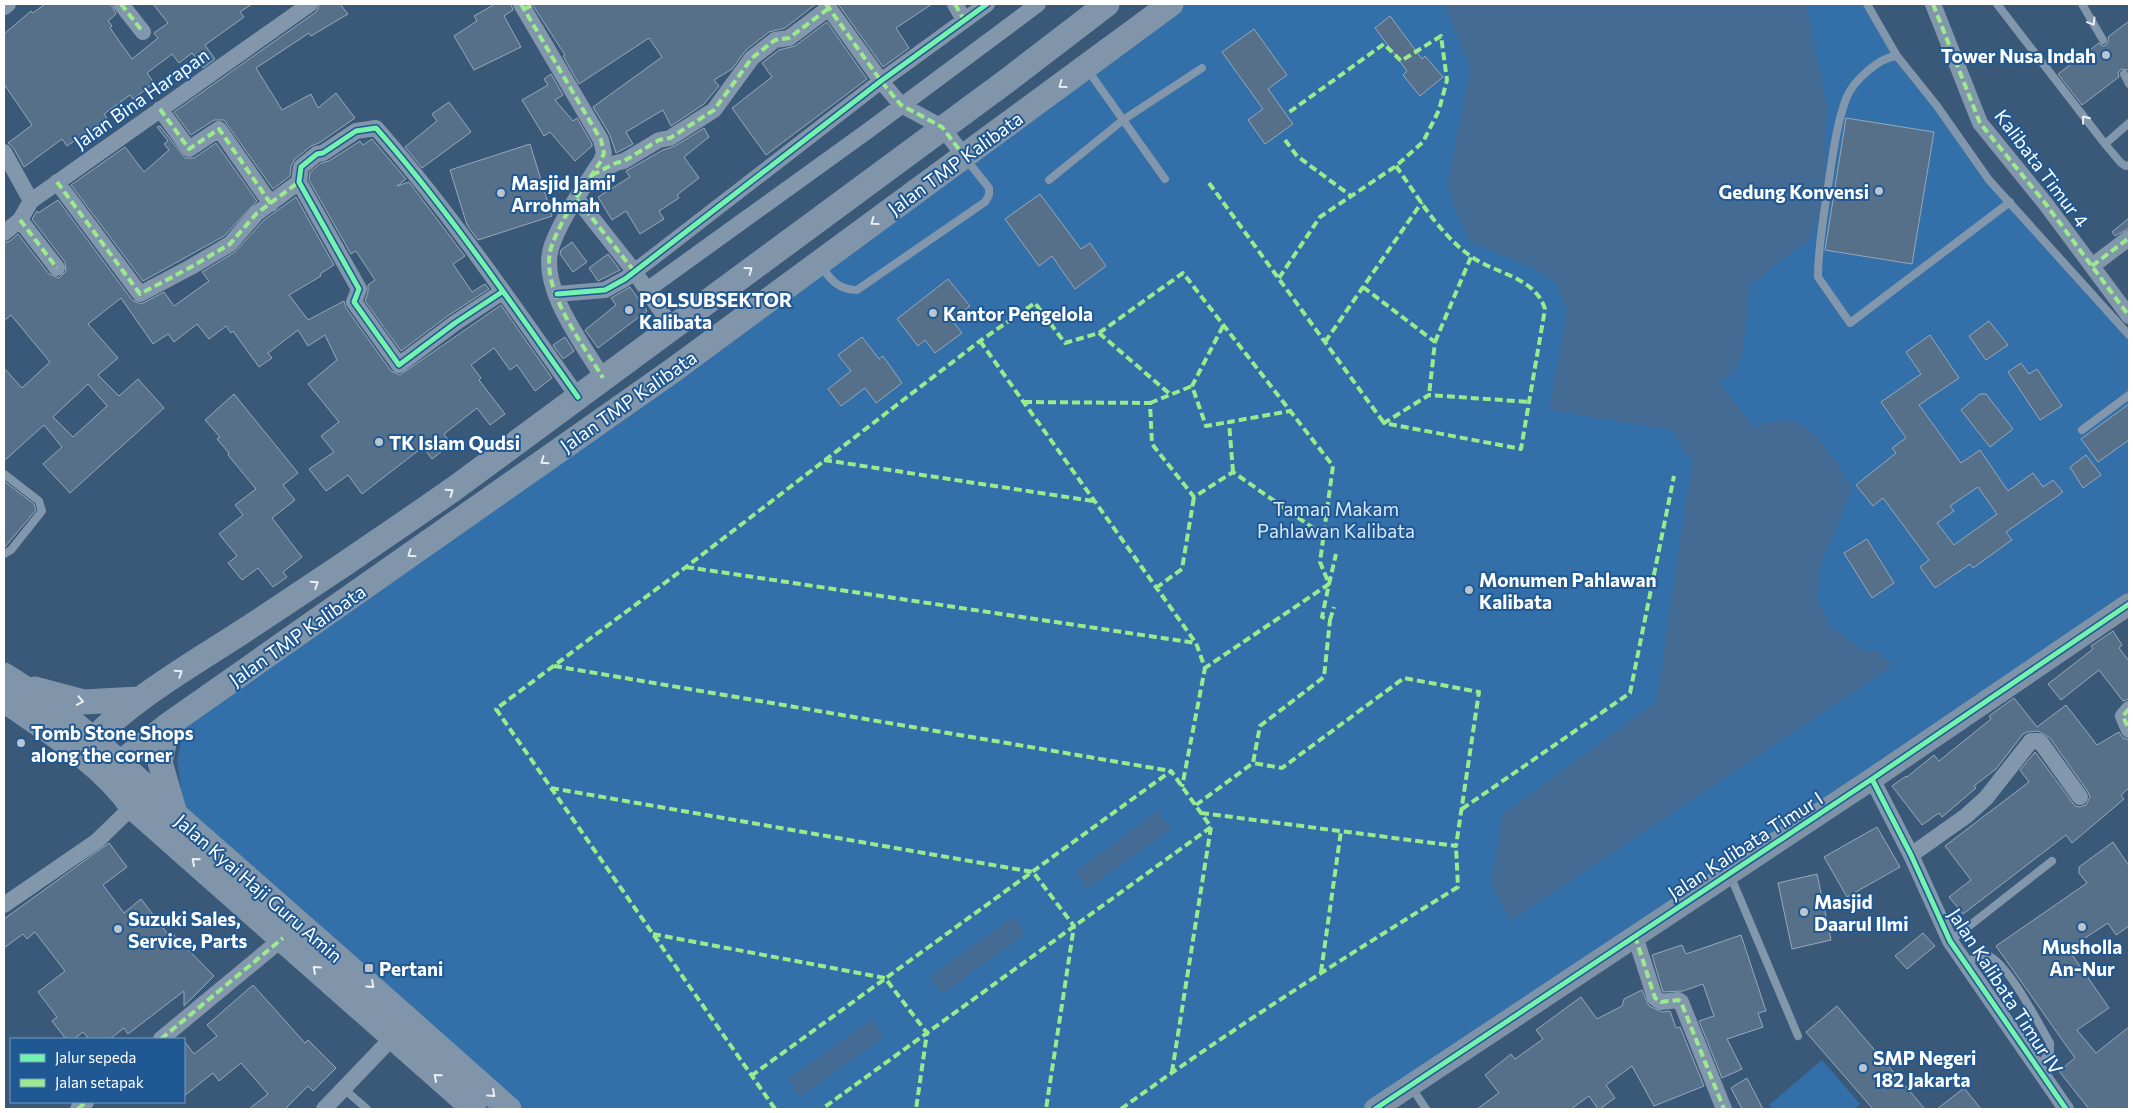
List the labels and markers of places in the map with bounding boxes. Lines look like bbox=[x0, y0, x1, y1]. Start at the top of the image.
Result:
place label: Tower Nusa Indah bbox=[1941, 44, 2096, 67]
marker: Tower Nusa Indah bbox=[2100, 49, 2112, 61]
place label: Masjid Jami' Arrohmah bbox=[511, 171, 616, 216]
place label: Gedung Konvensi bbox=[1719, 180, 1869, 203]
marker: Gedung Konvensi bbox=[1873, 185, 1885, 197]
marker: Masjid Jami' Arrohmah bbox=[495, 187, 507, 199]
place label: POLSUBSEKTOR Kalibata bbox=[639, 288, 792, 333]
place label: Kantor Pengelola bbox=[943, 302, 1093, 325]
marker: POLSUBSEKTOR Kalibata bbox=[623, 304, 635, 316]
marker: Kantor Pengelola bbox=[927, 307, 939, 319]
place label: TK Islam Qudsi bbox=[389, 431, 520, 454]
marker: TK Islam Qudsi bbox=[373, 436, 385, 448]
place label: Monumen Pahlawan Kalibata bbox=[1479, 568, 1656, 613]
marker: Monumen Pahlawan Kalibata bbox=[1463, 584, 1475, 596]
place label: Tomb Stone Shops along the corner bbox=[31, 721, 194, 766]
marker: Tomb Stone Shops along the corner bbox=[15, 737, 27, 749]
place label: Masjid Daarul Ilmi bbox=[1814, 890, 1908, 935]
marker: Masjid Daarul Ilmi bbox=[1798, 906, 1810, 918]
place label: Suzuki Sales, Service, Parts bbox=[128, 907, 248, 952]
marker: Musholla An-Nur bbox=[2076, 921, 2088, 933]
marker: Suzuki Sales, Service, Parts bbox=[112, 923, 124, 935]
place label: Musholla An-Nur bbox=[2042, 935, 2122, 980]
place label: Pertani bbox=[379, 957, 443, 980]
marker: Pertani bbox=[363, 962, 375, 974]
place label: SMP Negeri 182 Jakarta bbox=[1873, 1046, 1976, 1091]
marker: SMP Negeri 182 Jakarta bbox=[1857, 1062, 1869, 1074]

